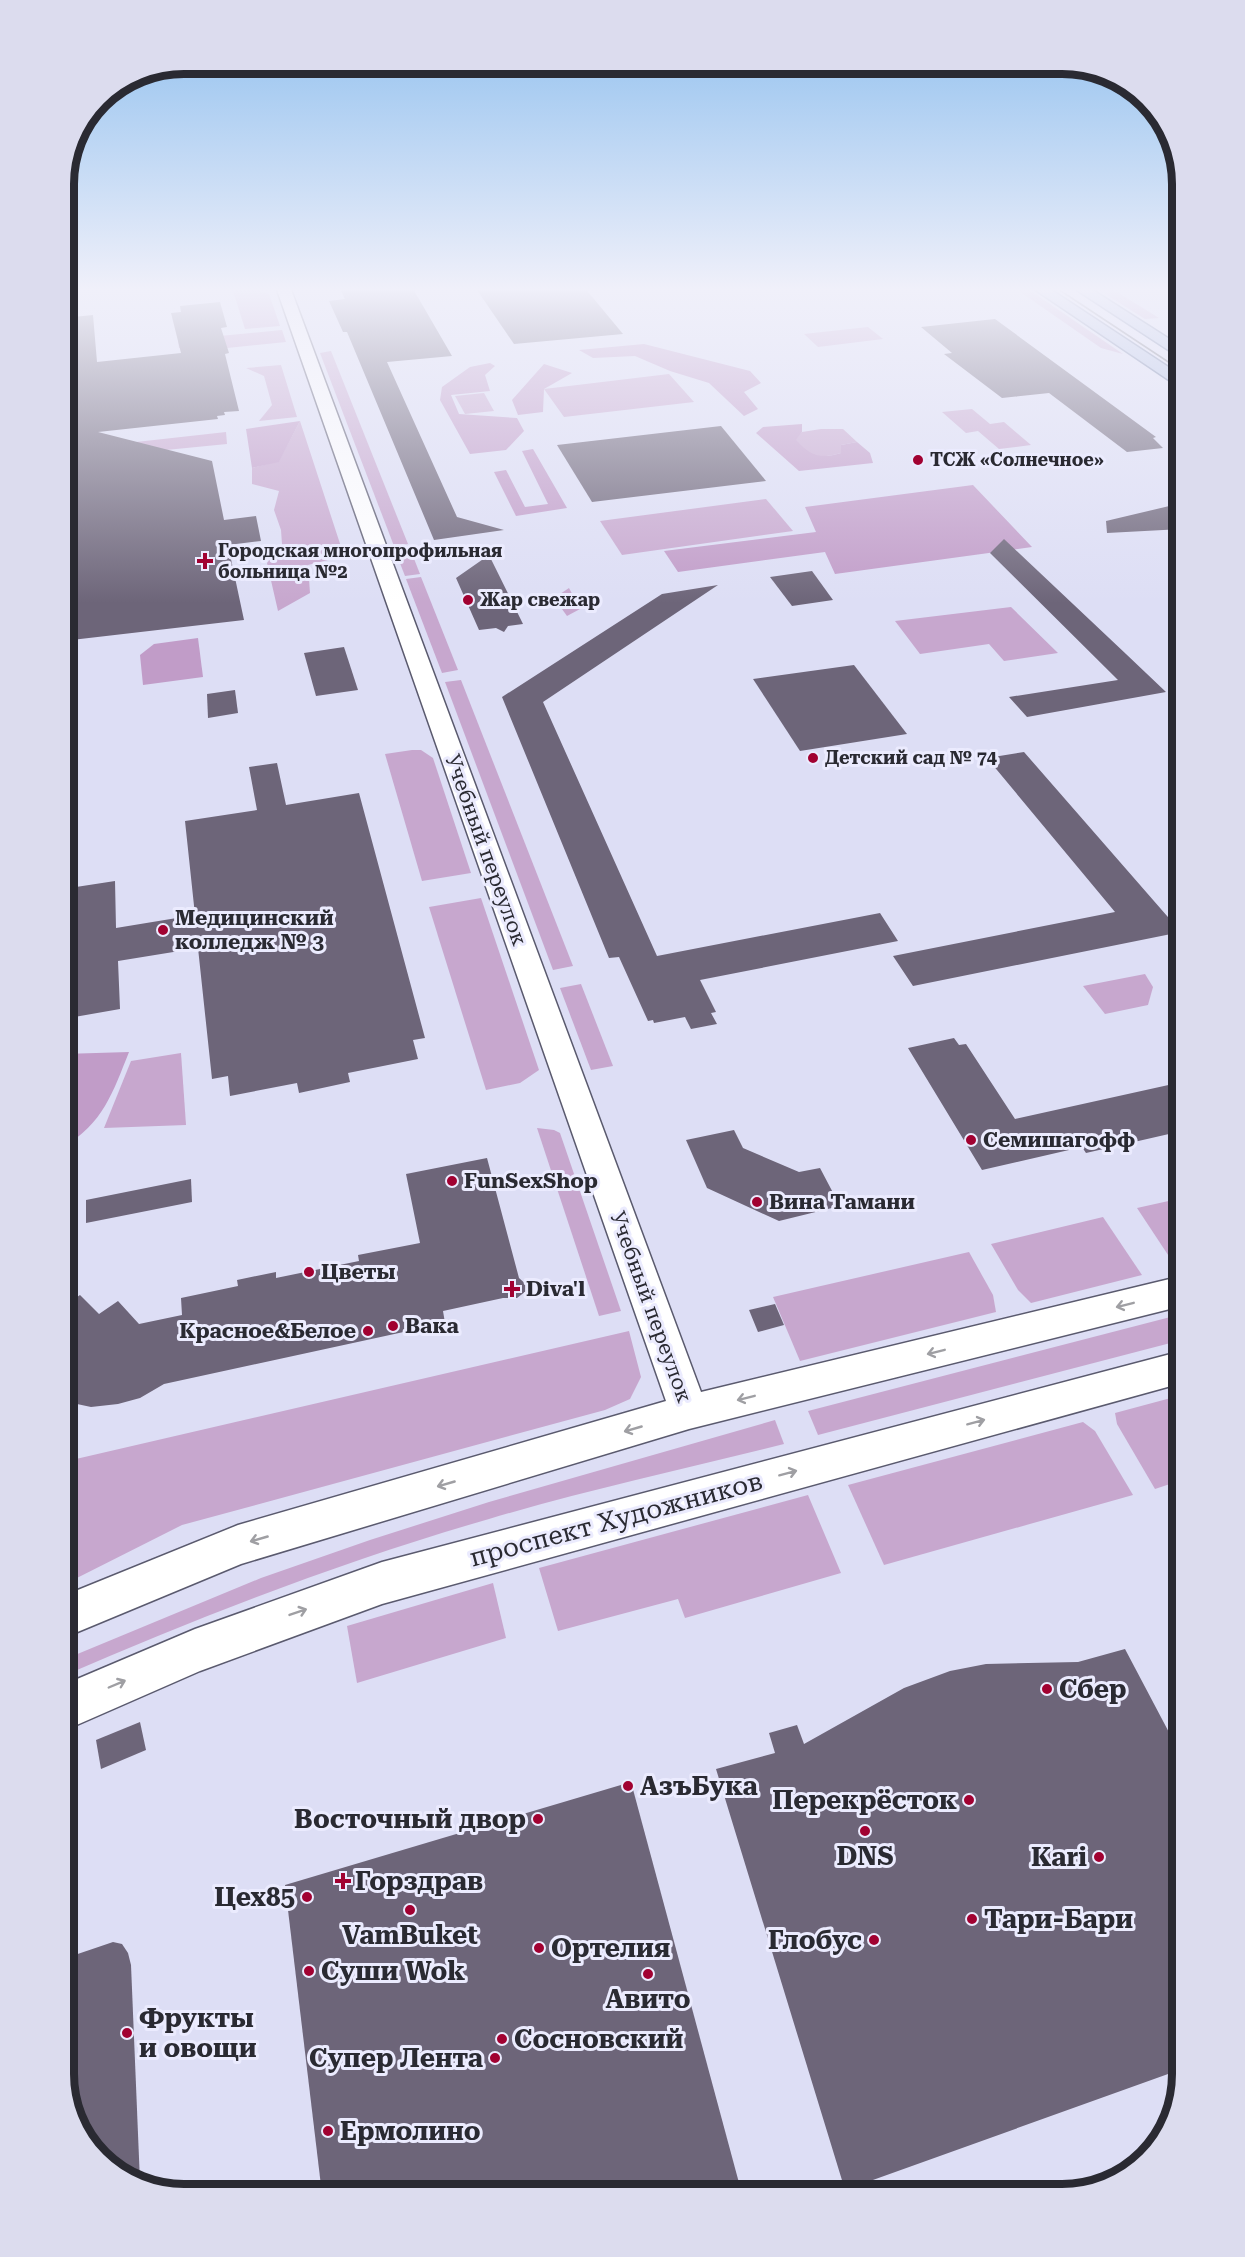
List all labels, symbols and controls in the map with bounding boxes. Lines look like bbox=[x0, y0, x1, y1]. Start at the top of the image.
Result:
place label: ТСЖ «Солнечное» bbox=[930, 449, 1104, 470]
marker: ТСЖ «Солнечное» bbox=[911, 453, 925, 467]
place label: Городская многопрофильная больница №2 bbox=[218, 540, 502, 582]
marker: Городская многопрофильная больница №2 bbox=[196, 552, 214, 570]
place label: Жар свежар bbox=[480, 589, 600, 610]
marker: Жар свежар bbox=[461, 593, 475, 607]
place label: Детский сад № 74 bbox=[825, 747, 997, 768]
street label: Учебный переулок bbox=[440, 751, 532, 949]
marker: Детский сад № 74 bbox=[806, 751, 820, 765]
place label: Медицинский колледж № 3 bbox=[175, 906, 334, 954]
marker: Медицинский колледж № 3 bbox=[156, 923, 170, 937]
place label: Семишагофф bbox=[983, 1128, 1135, 1152]
marker: Семишагофф bbox=[964, 1133, 978, 1147]
place label: FunSexShop bbox=[464, 1169, 598, 1193]
marker: FunSexShop bbox=[445, 1174, 459, 1188]
place label: Вина Тамани bbox=[769, 1190, 915, 1214]
marker: Вина Тамани bbox=[750, 1195, 764, 1209]
street label: Учебный переулок bbox=[605, 1208, 697, 1406]
place label: Цветы bbox=[321, 1260, 395, 1284]
marker: Цветы bbox=[302, 1265, 316, 1279]
place label: Diva'l bbox=[526, 1277, 585, 1301]
marker: Diva'l bbox=[503, 1280, 521, 1298]
one-way arrow bbox=[1116, 1300, 1135, 1312]
place label: Вака bbox=[405, 1314, 460, 1338]
place label: Красное&Белое bbox=[179, 1319, 356, 1343]
marker: Вака bbox=[386, 1319, 400, 1333]
marker: Красное&Белое bbox=[361, 1324, 375, 1338]
one-way arrow bbox=[927, 1347, 946, 1359]
one-way arrow bbox=[737, 1393, 756, 1405]
one-way arrow bbox=[966, 1416, 985, 1427]
one-way arrow bbox=[624, 1424, 643, 1435]
street label: проспект Художников bbox=[466, 1465, 766, 1573]
one-way arrow bbox=[778, 1466, 797, 1478]
one-way arrow bbox=[437, 1479, 456, 1490]
one-way arrow bbox=[250, 1534, 269, 1545]
one-way arrow bbox=[288, 1606, 307, 1617]
place label: Сбер bbox=[1059, 1674, 1127, 1704]
one-way arrow bbox=[107, 1678, 125, 1689]
marker: Сбер bbox=[1040, 1682, 1054, 1696]
place label: АзъБука bbox=[640, 1771, 758, 1801]
marker: АзъБука bbox=[621, 1779, 635, 1793]
place label: Перекрёсток bbox=[772, 1785, 957, 1815]
marker: Перекрёсток bbox=[962, 1793, 976, 1807]
place label: Восточный двор bbox=[294, 1804, 526, 1834]
marker: Восточный двор bbox=[531, 1812, 545, 1826]
marker: DNS bbox=[858, 1824, 872, 1838]
place label: DNS bbox=[836, 1841, 894, 1871]
place label: Kari bbox=[1031, 1842, 1087, 1872]
marker: Kari bbox=[1092, 1850, 1106, 1864]
place label: Горздрав bbox=[355, 1866, 483, 1896]
marker: Горздрав bbox=[336, 1874, 350, 1888]
place label: Цех85 bbox=[214, 1882, 295, 1912]
marker: Цех85 bbox=[300, 1890, 314, 1904]
marker: VamBuket bbox=[403, 1903, 417, 1917]
place label: Тари-Бари bbox=[984, 1904, 1133, 1934]
marker: Тари-Бари bbox=[965, 1912, 979, 1926]
place label: VamBuket bbox=[342, 1920, 478, 1950]
place label: Глобус bbox=[768, 1925, 862, 1955]
place label: Ортелия bbox=[551, 1933, 670, 1963]
marker: Глобус bbox=[867, 1933, 881, 1947]
marker: Ортелия bbox=[532, 1941, 546, 1955]
place label: Суши Wok bbox=[321, 1956, 465, 1986]
marker: Суши Wok bbox=[302, 1964, 316, 1978]
marker: Авито bbox=[641, 1967, 655, 1981]
place label: Авито bbox=[605, 1984, 691, 2014]
place label: Фрукты и овощи bbox=[139, 2003, 257, 2063]
place label: Сосновский bbox=[514, 2024, 684, 2054]
marker: Фрукты и овощи bbox=[120, 2026, 134, 2040]
marker: Сосновский bbox=[495, 2032, 509, 2046]
place label: Супер Лента bbox=[309, 2043, 483, 2073]
marker: Супер Лента bbox=[488, 2051, 502, 2065]
place label: Ермолино bbox=[340, 2116, 480, 2146]
marker: Ермолино bbox=[321, 2124, 335, 2138]

